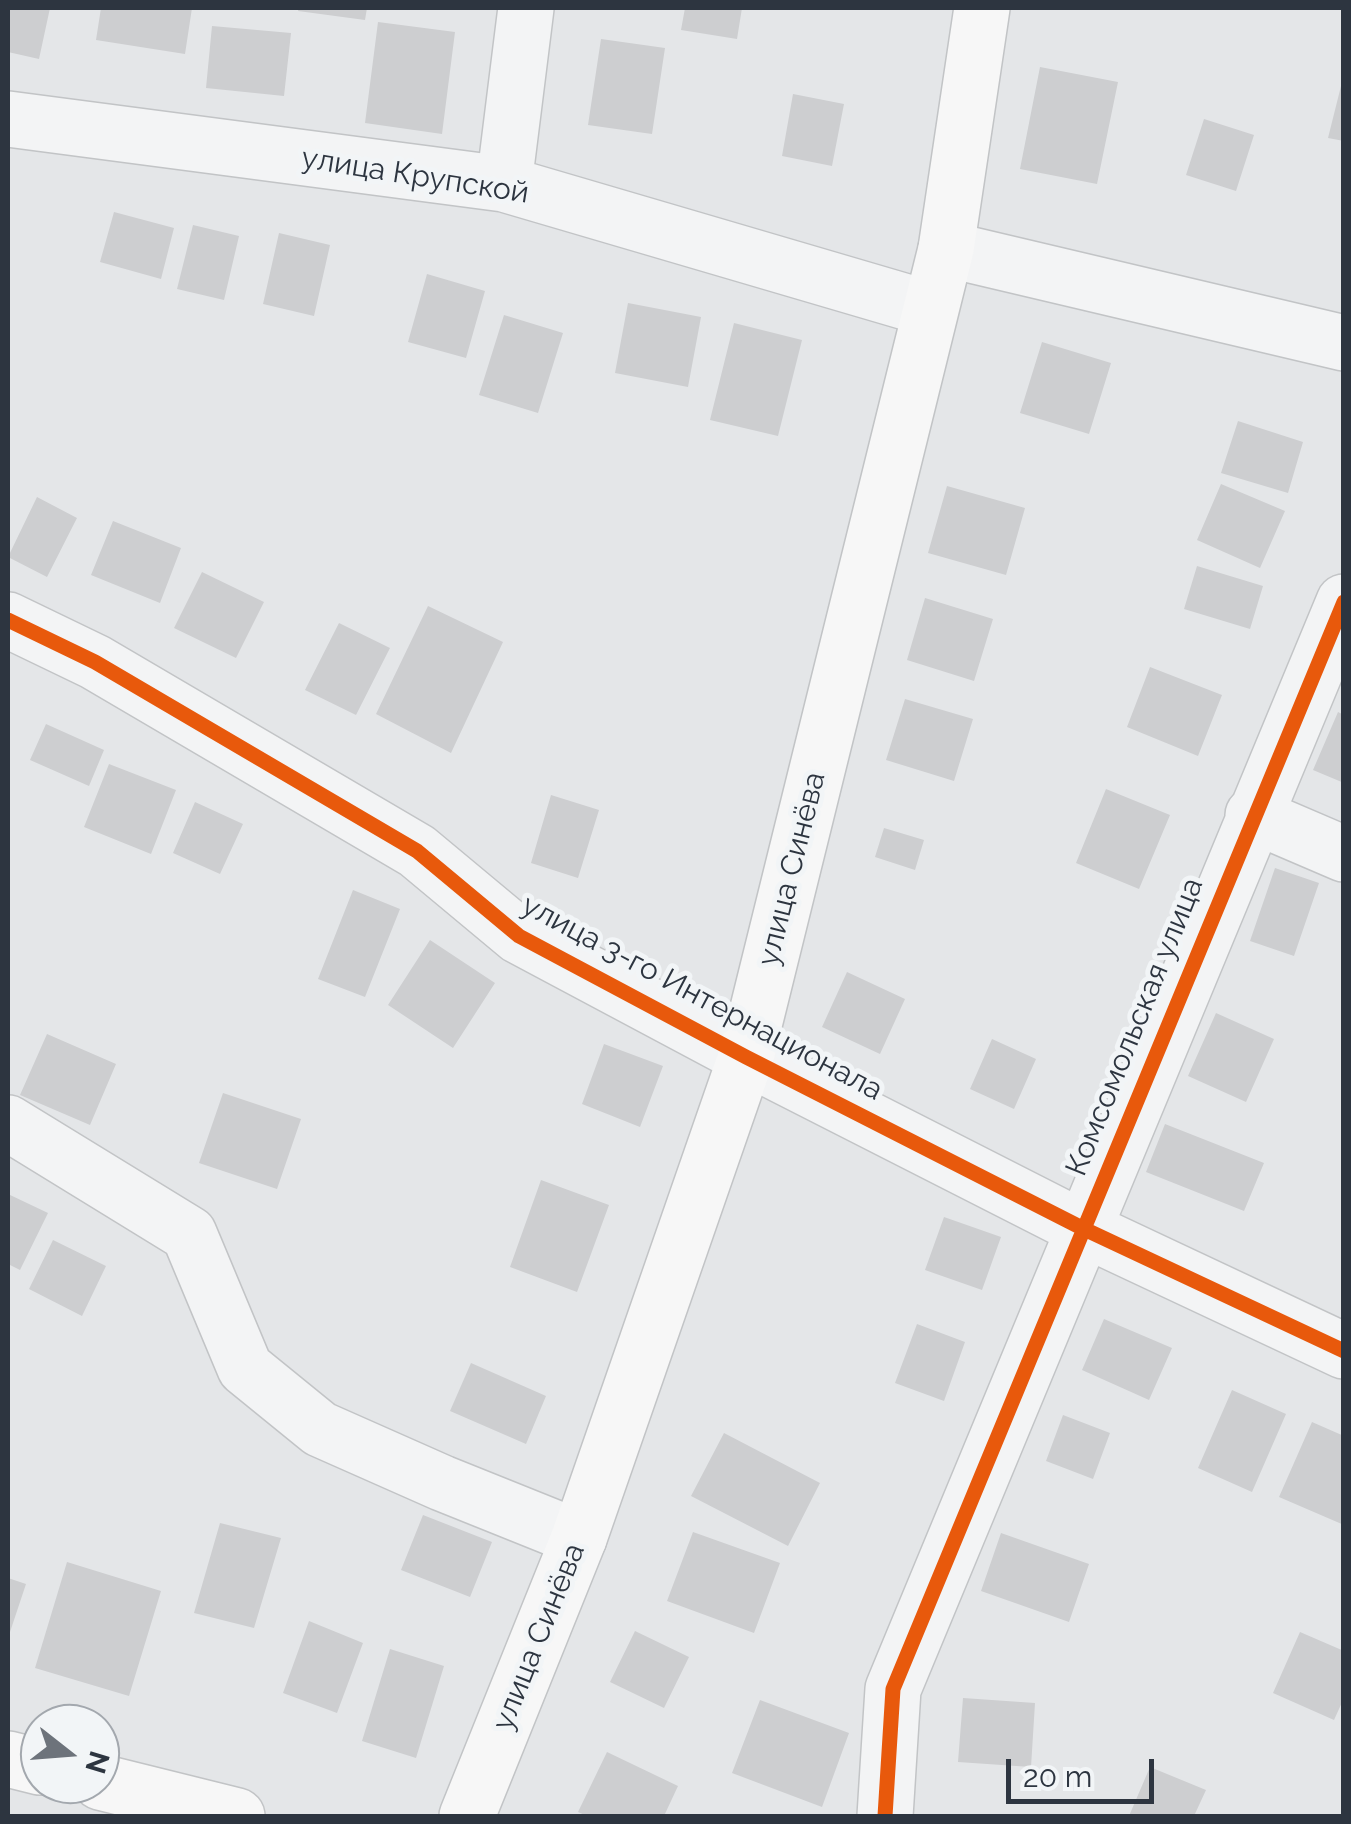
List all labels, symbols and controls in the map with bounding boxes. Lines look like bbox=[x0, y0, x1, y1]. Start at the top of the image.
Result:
street label: улица Крупской bbox=[299, 140, 531, 212]
street label: улица Синёва bbox=[751, 768, 833, 970]
street label: Комсомольская улица bbox=[1059, 873, 1211, 1181]
street label: улица 3-го Интернационала bbox=[515, 887, 889, 1109]
street label: улица Синёва bbox=[485, 1538, 593, 1736]
north arrow bbox=[20, 1704, 120, 1804]
scale bar bbox=[1011, 1739, 1158, 1801]
text: N bbox=[78, 1747, 116, 1777]
text: 20 m bbox=[1023, 1759, 1092, 1794]

